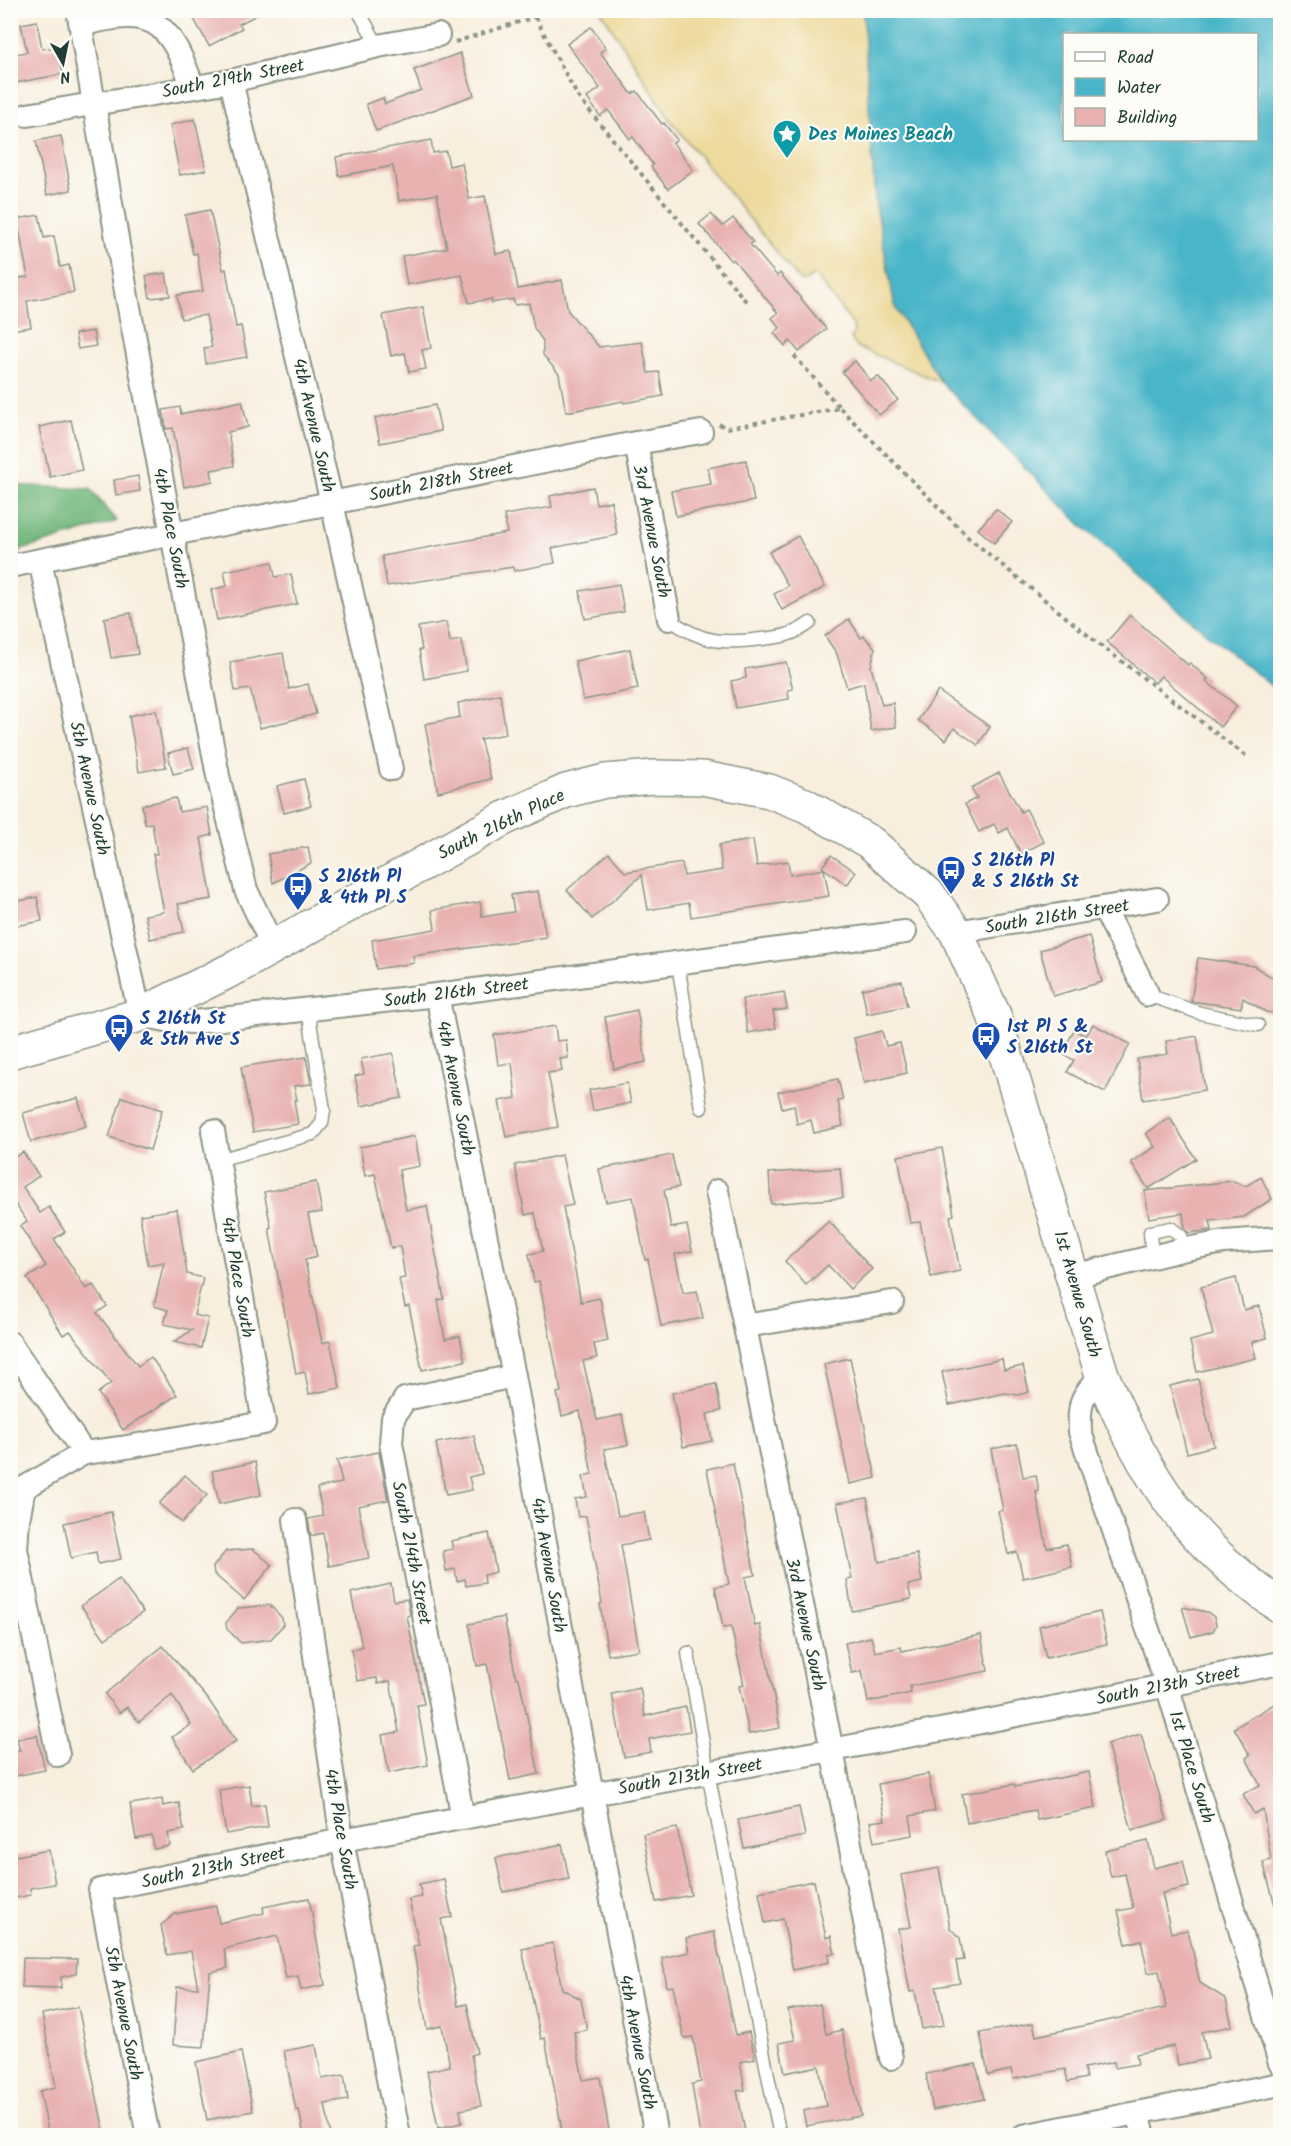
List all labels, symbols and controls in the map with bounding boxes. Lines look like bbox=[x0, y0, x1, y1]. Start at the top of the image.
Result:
north arrow bbox=[33, 33, 93, 93]
legend bbox=[1063, 33, 1258, 141]
text: Road bbox=[1117, 44, 1154, 73]
street label: South 219th Street bbox=[160, 51, 308, 107]
text: N bbox=[58, 63, 72, 89]
text: Water bbox=[1117, 74, 1162, 103]
text: Building bbox=[1117, 104, 1177, 133]
place icon: Des Moines Beach bbox=[771, 118, 803, 160]
place label: Des Moines Beach bbox=[808, 121, 953, 150]
street label: 4th Avenue South bbox=[283, 355, 342, 495]
street label: South 218th Street bbox=[367, 454, 517, 511]
street label: 3rd Avenue South bbox=[623, 462, 678, 601]
street label: 4th Place South bbox=[144, 465, 195, 591]
street label: 5th Avenue South bbox=[60, 718, 117, 858]
street label: South 216th Place bbox=[433, 782, 570, 869]
place label: S 216th Pl & S 216th St bbox=[972, 847, 1080, 897]
bus stop icon: S 216th Pl & S 216th St bbox=[935, 854, 967, 896]
place label: S 216th Pl & 4th Pl S bbox=[319, 863, 407, 913]
bus stop icon: S 216th Pl & 4th Pl S bbox=[282, 870, 314, 912]
street label: South 216th Street bbox=[983, 892, 1133, 943]
street label: South 216th Street bbox=[382, 970, 531, 1017]
place label: S 216th St & 5th Ave S bbox=[140, 1005, 240, 1055]
bus stop icon: S 216th St & 5th Ave S bbox=[103, 1012, 135, 1054]
place label: 1st Pl S & S 216th St bbox=[1007, 1013, 1094, 1063]
street label: 4th Avenue South bbox=[427, 1018, 482, 1158]
bus stop icon: 1st Pl S & S 216th St bbox=[970, 1020, 1002, 1062]
street label: 4th Place South bbox=[212, 1214, 261, 1340]
street label: 1st Avenue South bbox=[1045, 1228, 1109, 1361]
street label: South 214th Street bbox=[382, 1479, 439, 1629]
street label: 4th Avenue South bbox=[521, 1495, 574, 1635]
street label: 3rd Avenue South bbox=[776, 1555, 833, 1694]
street label: South 213th Street bbox=[1094, 1658, 1244, 1715]
street label: 1st Place South bbox=[1160, 1708, 1221, 1827]
street label: South 213th Street bbox=[616, 1750, 766, 1804]
street label: 4th Place South bbox=[315, 1766, 364, 1892]
street label: South 213th Street bbox=[139, 1839, 289, 1898]
street label: 5th Avenue South bbox=[95, 1943, 150, 2083]
street label: 4th Avenue South bbox=[609, 1972, 664, 2112]

